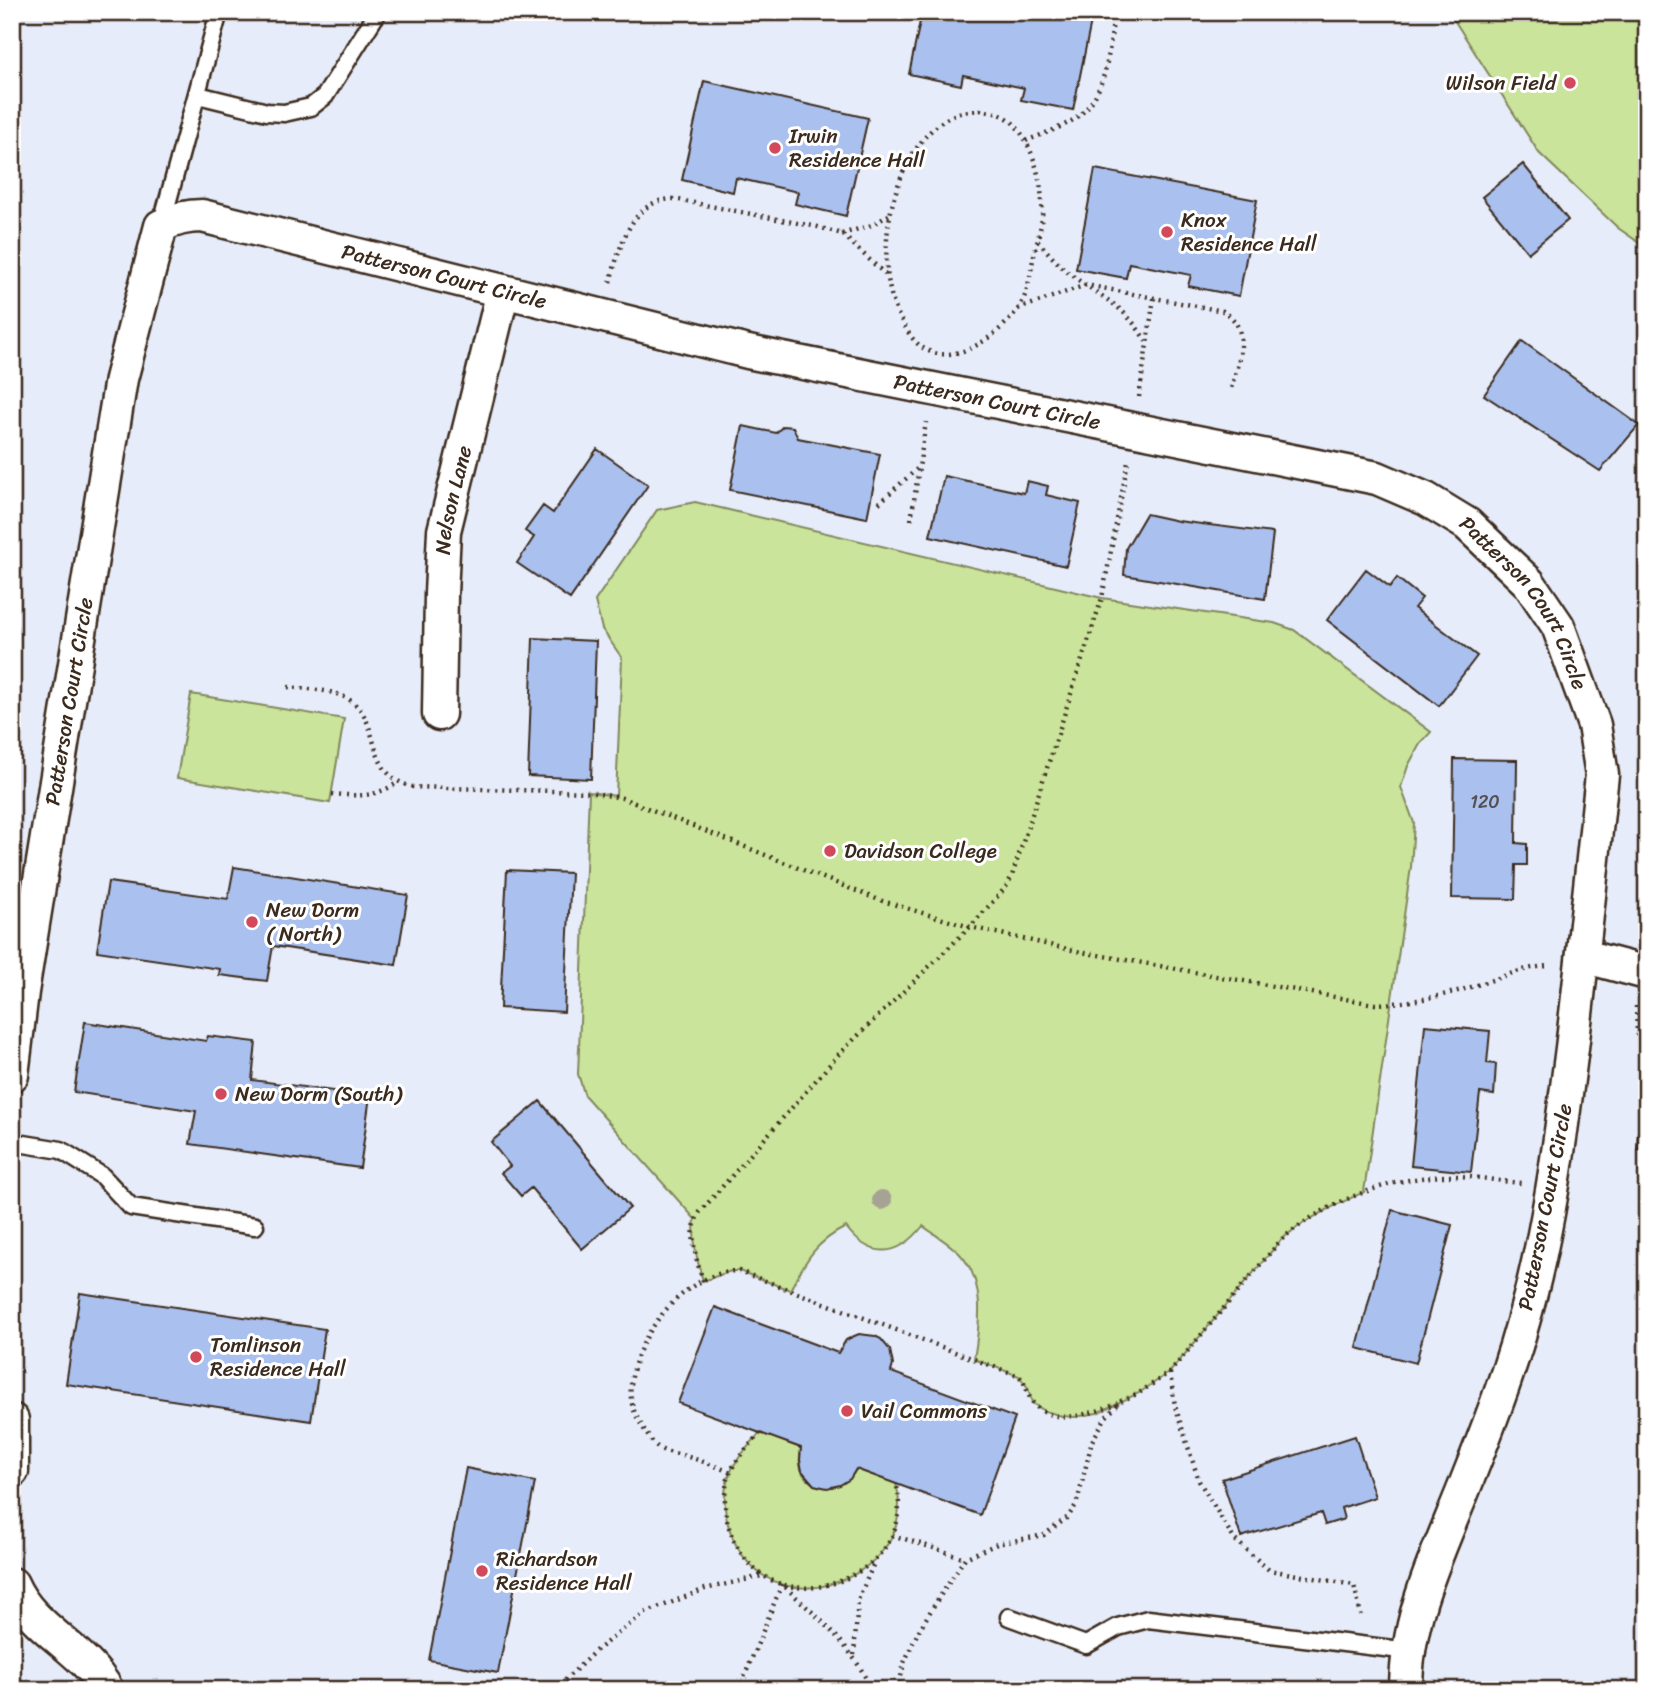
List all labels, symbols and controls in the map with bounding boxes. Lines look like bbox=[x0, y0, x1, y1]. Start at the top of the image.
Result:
place label: Wilson Field bbox=[1446, 64, 1558, 102]
marker: Wilson Field bbox=[1562, 75, 1578, 91]
place label: Irwin Residence Hall bbox=[788, 117, 926, 179]
marker: Irwin Residence Hall bbox=[767, 140, 783, 156]
place label: Knox Residence Hall bbox=[1181, 201, 1318, 263]
marker: Knox Residence Hall bbox=[1159, 224, 1175, 240]
street label: Patterson Court Circle bbox=[338, 233, 551, 320]
street label: Patterson Court Circle bbox=[890, 363, 1104, 441]
street label: Nelson Lane bbox=[424, 441, 483, 555]
street label: Patterson Court Circle bbox=[1450, 506, 1599, 695]
street label: Patterson Court Circle bbox=[33, 594, 104, 808]
house number: 120 bbox=[1470, 786, 1500, 818]
place label: Davidson College bbox=[844, 832, 997, 870]
marker: Davidson College bbox=[822, 843, 838, 859]
place label: New Dorm ( North) bbox=[266, 891, 359, 953]
marker: New Dorm ( North) bbox=[244, 914, 260, 930]
place label: New Dorm (South) bbox=[235, 1075, 403, 1113]
marker: New Dorm (South) bbox=[213, 1086, 229, 1102]
street label: Patterson Court Circle bbox=[1506, 1100, 1584, 1314]
place label: Tomlinson Residence Hall bbox=[210, 1326, 347, 1388]
marker: Tomlinson Residence Hall bbox=[188, 1349, 204, 1365]
place label: Vail Commons bbox=[861, 1392, 988, 1430]
marker: Vail Commons bbox=[839, 1403, 855, 1419]
place label: Richardson Residence Hall bbox=[496, 1540, 633, 1602]
marker: Richardson Residence Hall bbox=[474, 1563, 490, 1579]

